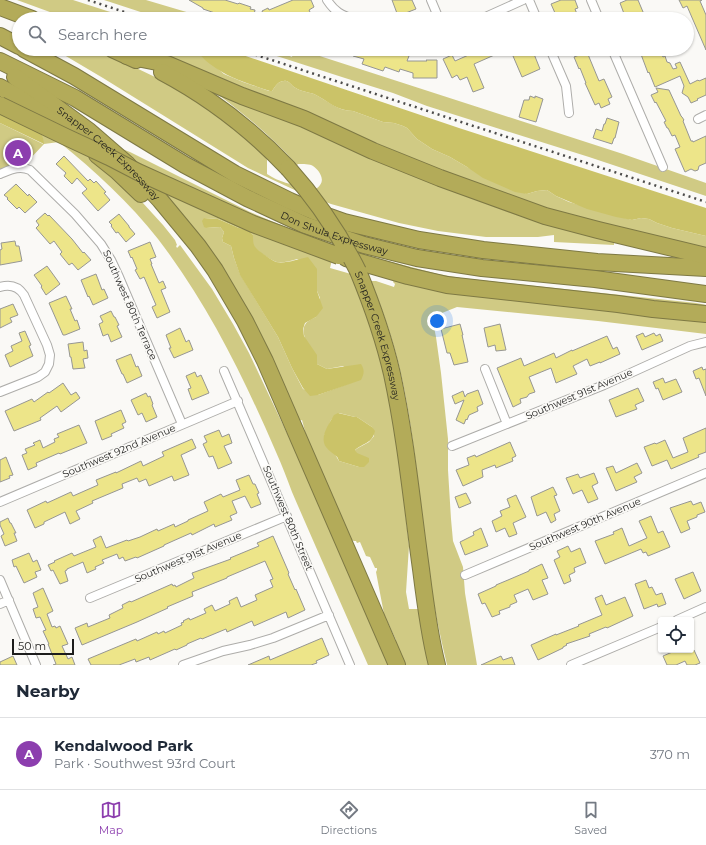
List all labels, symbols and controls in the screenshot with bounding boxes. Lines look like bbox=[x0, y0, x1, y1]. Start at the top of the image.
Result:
search box bbox=[12, 12, 694, 56]
icon: search bbox=[26, 23, 48, 45]
text: Search here bbox=[58, 25, 147, 44]
street label: Snapper Creek Expressway bbox=[54, 103, 164, 203]
pin: A bbox=[5, 138, 31, 168]
street label: Don Shula Expressway bbox=[279, 208, 390, 257]
street label: Southwest 80th Terrace bbox=[100, 248, 160, 362]
street label: Snapper Creek Expressway bbox=[352, 269, 404, 402]
your location bbox=[427, 311, 447, 331]
street label: Southwest 91st Avenue bbox=[523, 366, 635, 422]
street label: Southwest 92nd Avenue bbox=[60, 421, 178, 481]
street label: Southwest 80th Street bbox=[260, 464, 316, 572]
street label: Southwest 90th Avenue bbox=[527, 495, 643, 553]
street label: Southwest 91st Avenue bbox=[132, 529, 244, 585]
map controls bbox=[658, 617, 694, 653]
button: locate bbox=[658, 617, 694, 653]
scale bar bbox=[12, 637, 74, 656]
text: 50 m bbox=[18, 639, 46, 653]
text: Nearby bbox=[16, 681, 80, 701]
text: Kendalwood Park bbox=[54, 736, 193, 755]
text: A bbox=[24, 746, 34, 762]
text: 370 m bbox=[650, 746, 690, 762]
text: Park · Southwest 93rd Court bbox=[54, 755, 236, 771]
tab: Map bbox=[99, 799, 123, 837]
tab: Directions bbox=[321, 799, 377, 837]
tab: Saved bbox=[574, 799, 607, 837]

